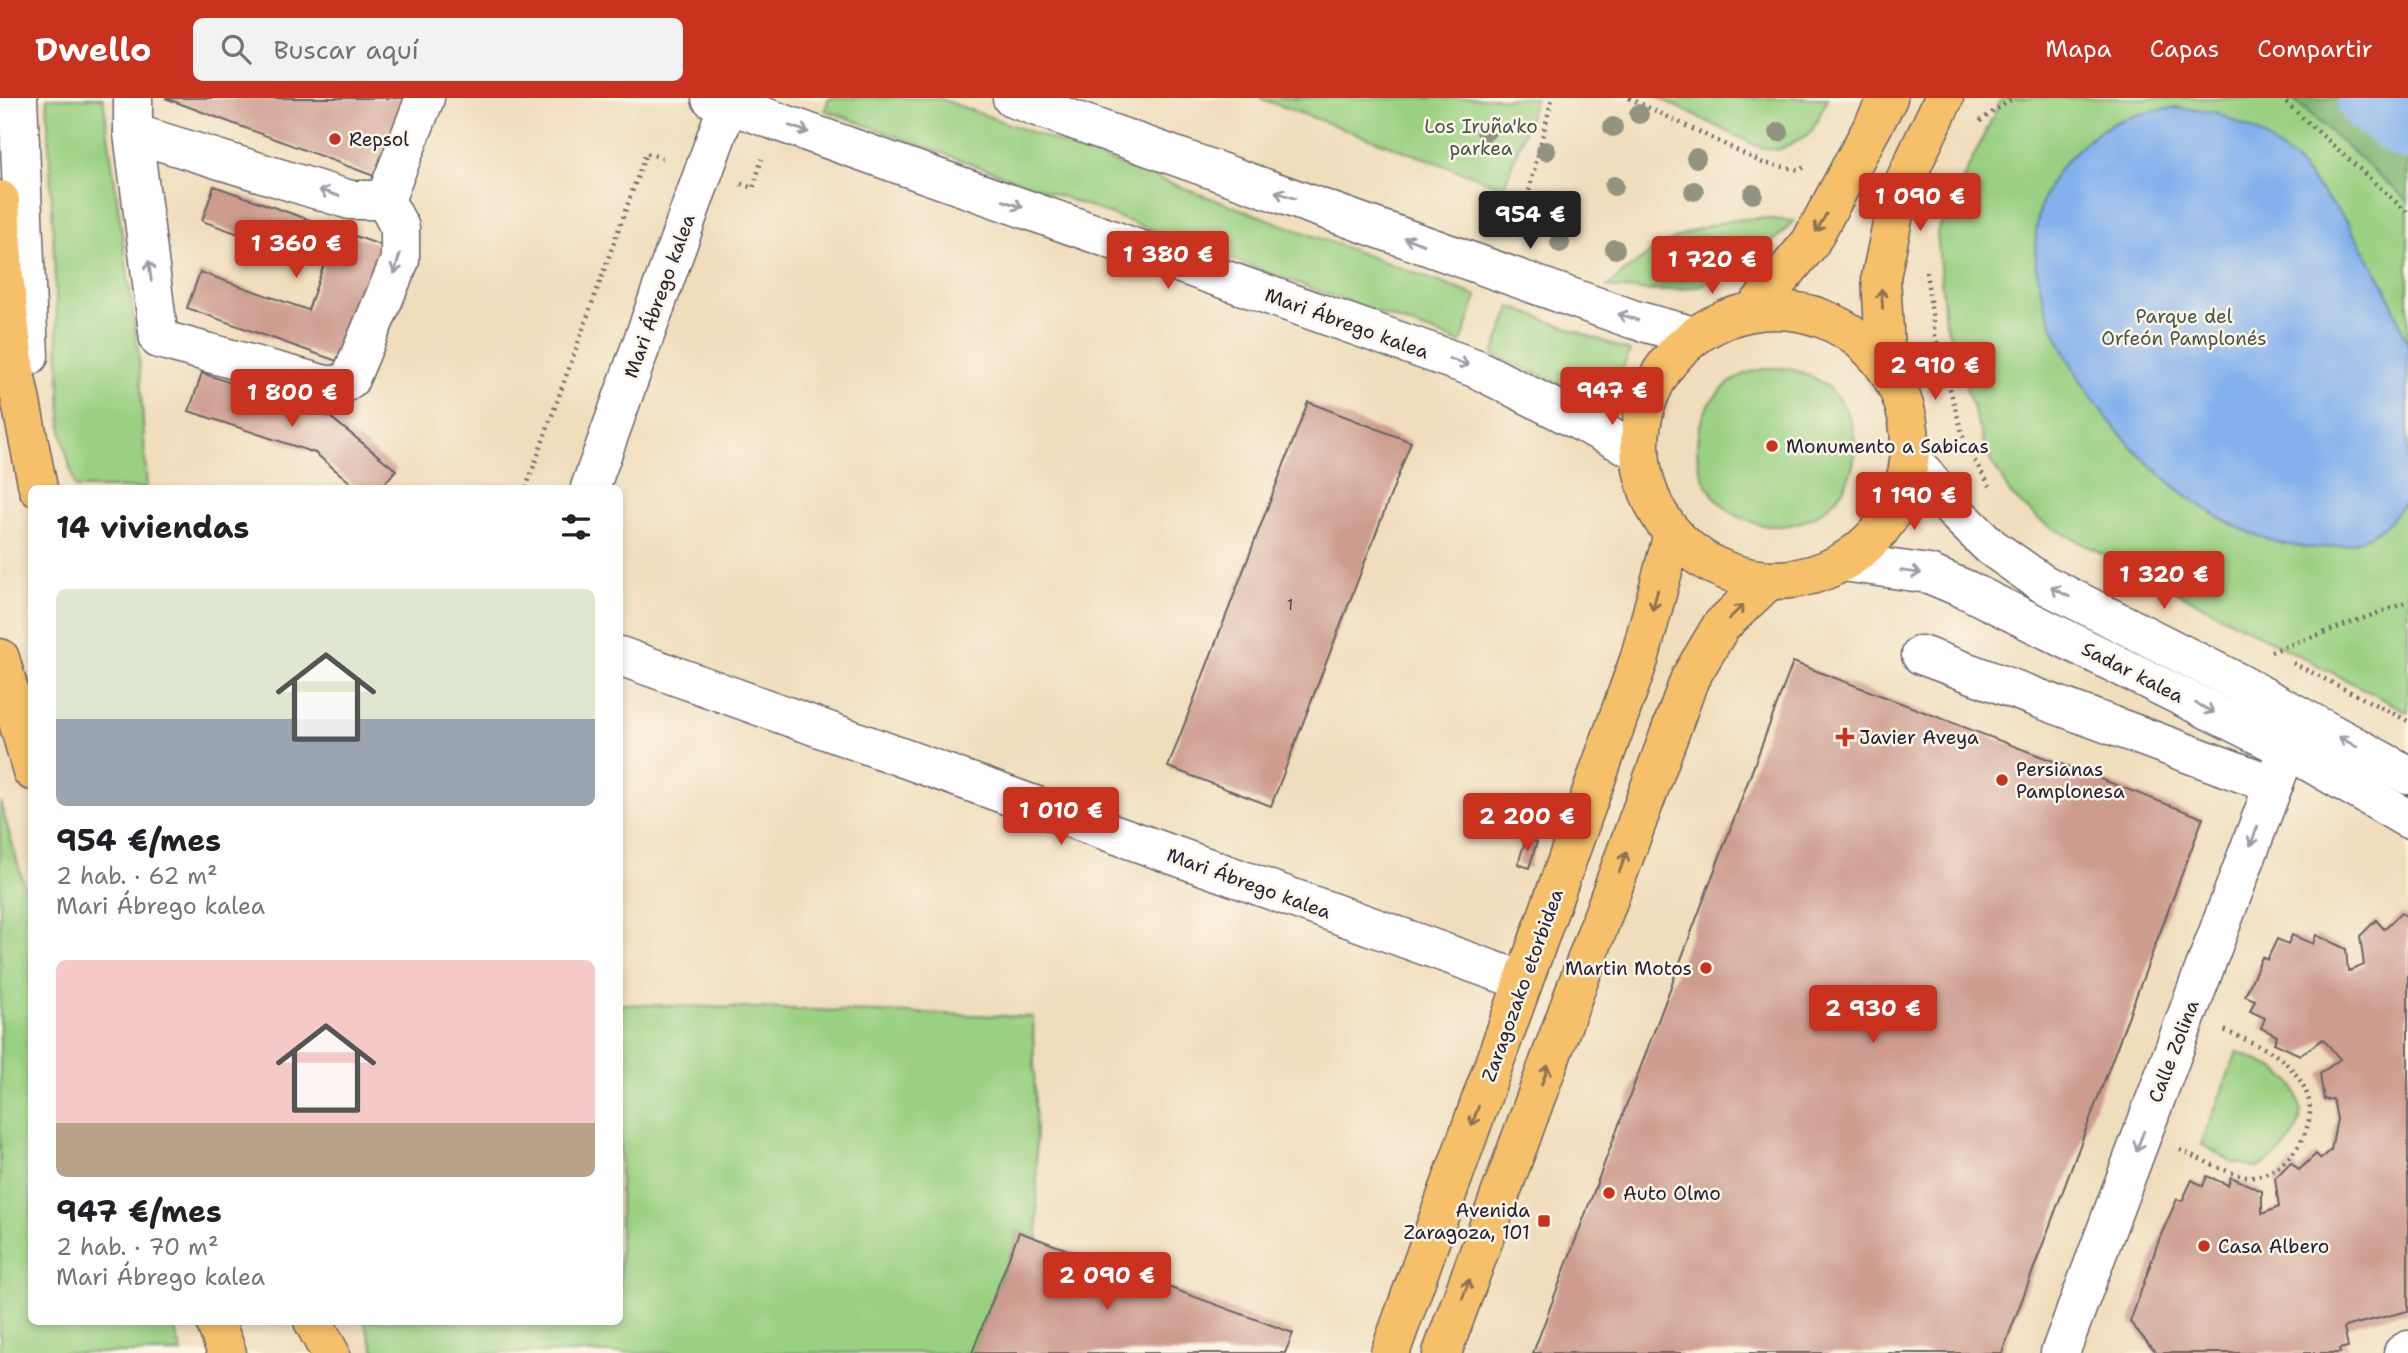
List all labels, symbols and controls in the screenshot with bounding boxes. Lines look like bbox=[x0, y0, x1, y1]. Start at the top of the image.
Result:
search box bbox=[193, 18, 683, 81]
text: Dwello bbox=[35, 27, 151, 72]
icon: search bbox=[217, 30, 255, 68]
text: Buscar aquí bbox=[273, 32, 419, 67]
text: Mapa bbox=[2045, 33, 2112, 65]
text: Capas bbox=[2150, 33, 2219, 65]
text: Compartir bbox=[2257, 33, 2373, 65]
park label: Los Iruña'ko parkea bbox=[1424, 114, 1538, 161]
one-way arrow bbox=[787, 123, 809, 136]
place label: Repsol bbox=[349, 127, 409, 152]
marker: Repsol bbox=[327, 131, 343, 147]
pin: 1 090 € bbox=[1855, 174, 1985, 233]
text: 1 090 € bbox=[1875, 181, 1965, 211]
one-way arrow bbox=[319, 186, 341, 199]
one-way arrow bbox=[1274, 188, 1296, 201]
pin: 954 € bbox=[1481, 192, 1579, 251]
one-way arrow bbox=[1002, 199, 1024, 211]
text: 954 € bbox=[1495, 199, 1565, 229]
street label: Mari Ábrego kalea bbox=[617, 210, 701, 382]
one-way arrow bbox=[1814, 213, 1828, 233]
pin: 1 360 € bbox=[231, 220, 361, 280]
text: 1 360 € bbox=[251, 228, 341, 258]
pin: 1 380 € bbox=[1103, 232, 1233, 291]
one-way arrow bbox=[1403, 234, 1425, 247]
pin: 1 720 € bbox=[1647, 236, 1777, 296]
text: 1 380 € bbox=[1123, 239, 1213, 269]
text: 1 720 € bbox=[1667, 244, 1757, 274]
one-way arrow bbox=[389, 252, 402, 274]
one-way arrow bbox=[144, 260, 157, 283]
street label: Mari Ábrego kalea bbox=[1261, 281, 1433, 365]
one-way arrow bbox=[1875, 288, 1888, 311]
park label: Parque del Orfeón Pamplonés bbox=[2101, 304, 2267, 351]
one-way arrow bbox=[1618, 310, 1640, 322]
pin: 2 910 € bbox=[1870, 342, 2000, 402]
text: 2 910 € bbox=[1890, 350, 1980, 380]
one-way arrow bbox=[1447, 357, 1469, 369]
pin: 947 € bbox=[1563, 368, 1661, 427]
pin: 1 800 € bbox=[227, 370, 357, 429]
text: 947 € bbox=[1576, 375, 1648, 405]
text: 1 800 € bbox=[247, 377, 337, 407]
place label: Monumento a Sabicas bbox=[1786, 434, 1989, 459]
marker: Monumento a Sabicas bbox=[1764, 438, 1780, 454]
pin: 1 190 € bbox=[1849, 472, 1979, 532]
text: 1 190 € bbox=[1872, 480, 1956, 510]
text: 14 viviendas bbox=[56, 507, 249, 548]
icon: filters bbox=[557, 508, 595, 546]
pin: 1 320 € bbox=[2099, 552, 2229, 611]
text: 1 320 € bbox=[2119, 559, 2209, 589]
one-way arrow bbox=[1899, 565, 1922, 578]
one-way arrow bbox=[2050, 584, 2071, 598]
one-way arrow bbox=[1648, 588, 1661, 611]
house number: 1 bbox=[1287, 594, 1293, 615]
one-way arrow bbox=[1726, 604, 1744, 621]
icon: home bbox=[263, 634, 389, 760]
street label: Sadar kalea bbox=[2078, 636, 2188, 709]
one-way arrow bbox=[2194, 702, 2215, 716]
place label: Javier Aveya bbox=[1859, 725, 1979, 750]
marker: Javier Aveya bbox=[1837, 729, 1853, 745]
one-way arrow bbox=[2339, 735, 2359, 749]
place label: Persianas Pamplonesa bbox=[2016, 757, 2125, 804]
marker: Persianas Pamplonesa bbox=[1994, 772, 2010, 788]
pin: 1 010 € bbox=[996, 788, 1126, 847]
pin: 2 200 € bbox=[1462, 794, 1592, 853]
text: 1 010 € bbox=[1019, 795, 1103, 825]
text: 2 200 € bbox=[1479, 801, 1575, 831]
text: 954 €/mes bbox=[56, 820, 221, 861]
one-way arrow bbox=[2247, 825, 2260, 846]
street label: Mari Ábrego kalea bbox=[1163, 841, 1335, 925]
one-way arrow bbox=[1618, 851, 1630, 873]
text: 2 hab. · 62 m² bbox=[56, 861, 218, 891]
street label: Zaragozako etorbidea bbox=[1476, 885, 1569, 1085]
text: Mari Ábrego kalea bbox=[56, 891, 265, 921]
place label: Martin Motos bbox=[1565, 956, 1692, 981]
marker: Martin Motos bbox=[1698, 960, 1714, 976]
pin: 2 930 € bbox=[1808, 986, 1938, 1045]
text: 2 930 € bbox=[1825, 993, 1921, 1023]
street label: Calle Zolina bbox=[2142, 996, 2205, 1106]
icon: home bbox=[263, 1005, 389, 1131]
one-way arrow bbox=[1539, 1065, 1552, 1087]
one-way arrow bbox=[1468, 1104, 1480, 1126]
one-way arrow bbox=[2132, 1129, 2145, 1151]
place label: Auto Olmo bbox=[1623, 1181, 1721, 1206]
marker: Auto Olmo bbox=[1601, 1185, 1617, 1201]
text: 947 €/mes bbox=[56, 1191, 222, 1232]
place label: Avenida Zaragoza, 101 bbox=[1404, 1198, 1530, 1245]
marker: Avenida Zaragoza, 101 bbox=[1536, 1213, 1552, 1229]
text: 2 hab. · 70 m² bbox=[56, 1232, 218, 1262]
place label: Casa Albero bbox=[2218, 1234, 2329, 1259]
marker: Casa Albero bbox=[2196, 1238, 2212, 1254]
pin: 2 090 € bbox=[1042, 1252, 1172, 1312]
text: 2 090 € bbox=[1059, 1260, 1155, 1290]
text: Mari Ábrego kalea bbox=[56, 1262, 265, 1292]
one-way arrow bbox=[1461, 1278, 1473, 1300]

